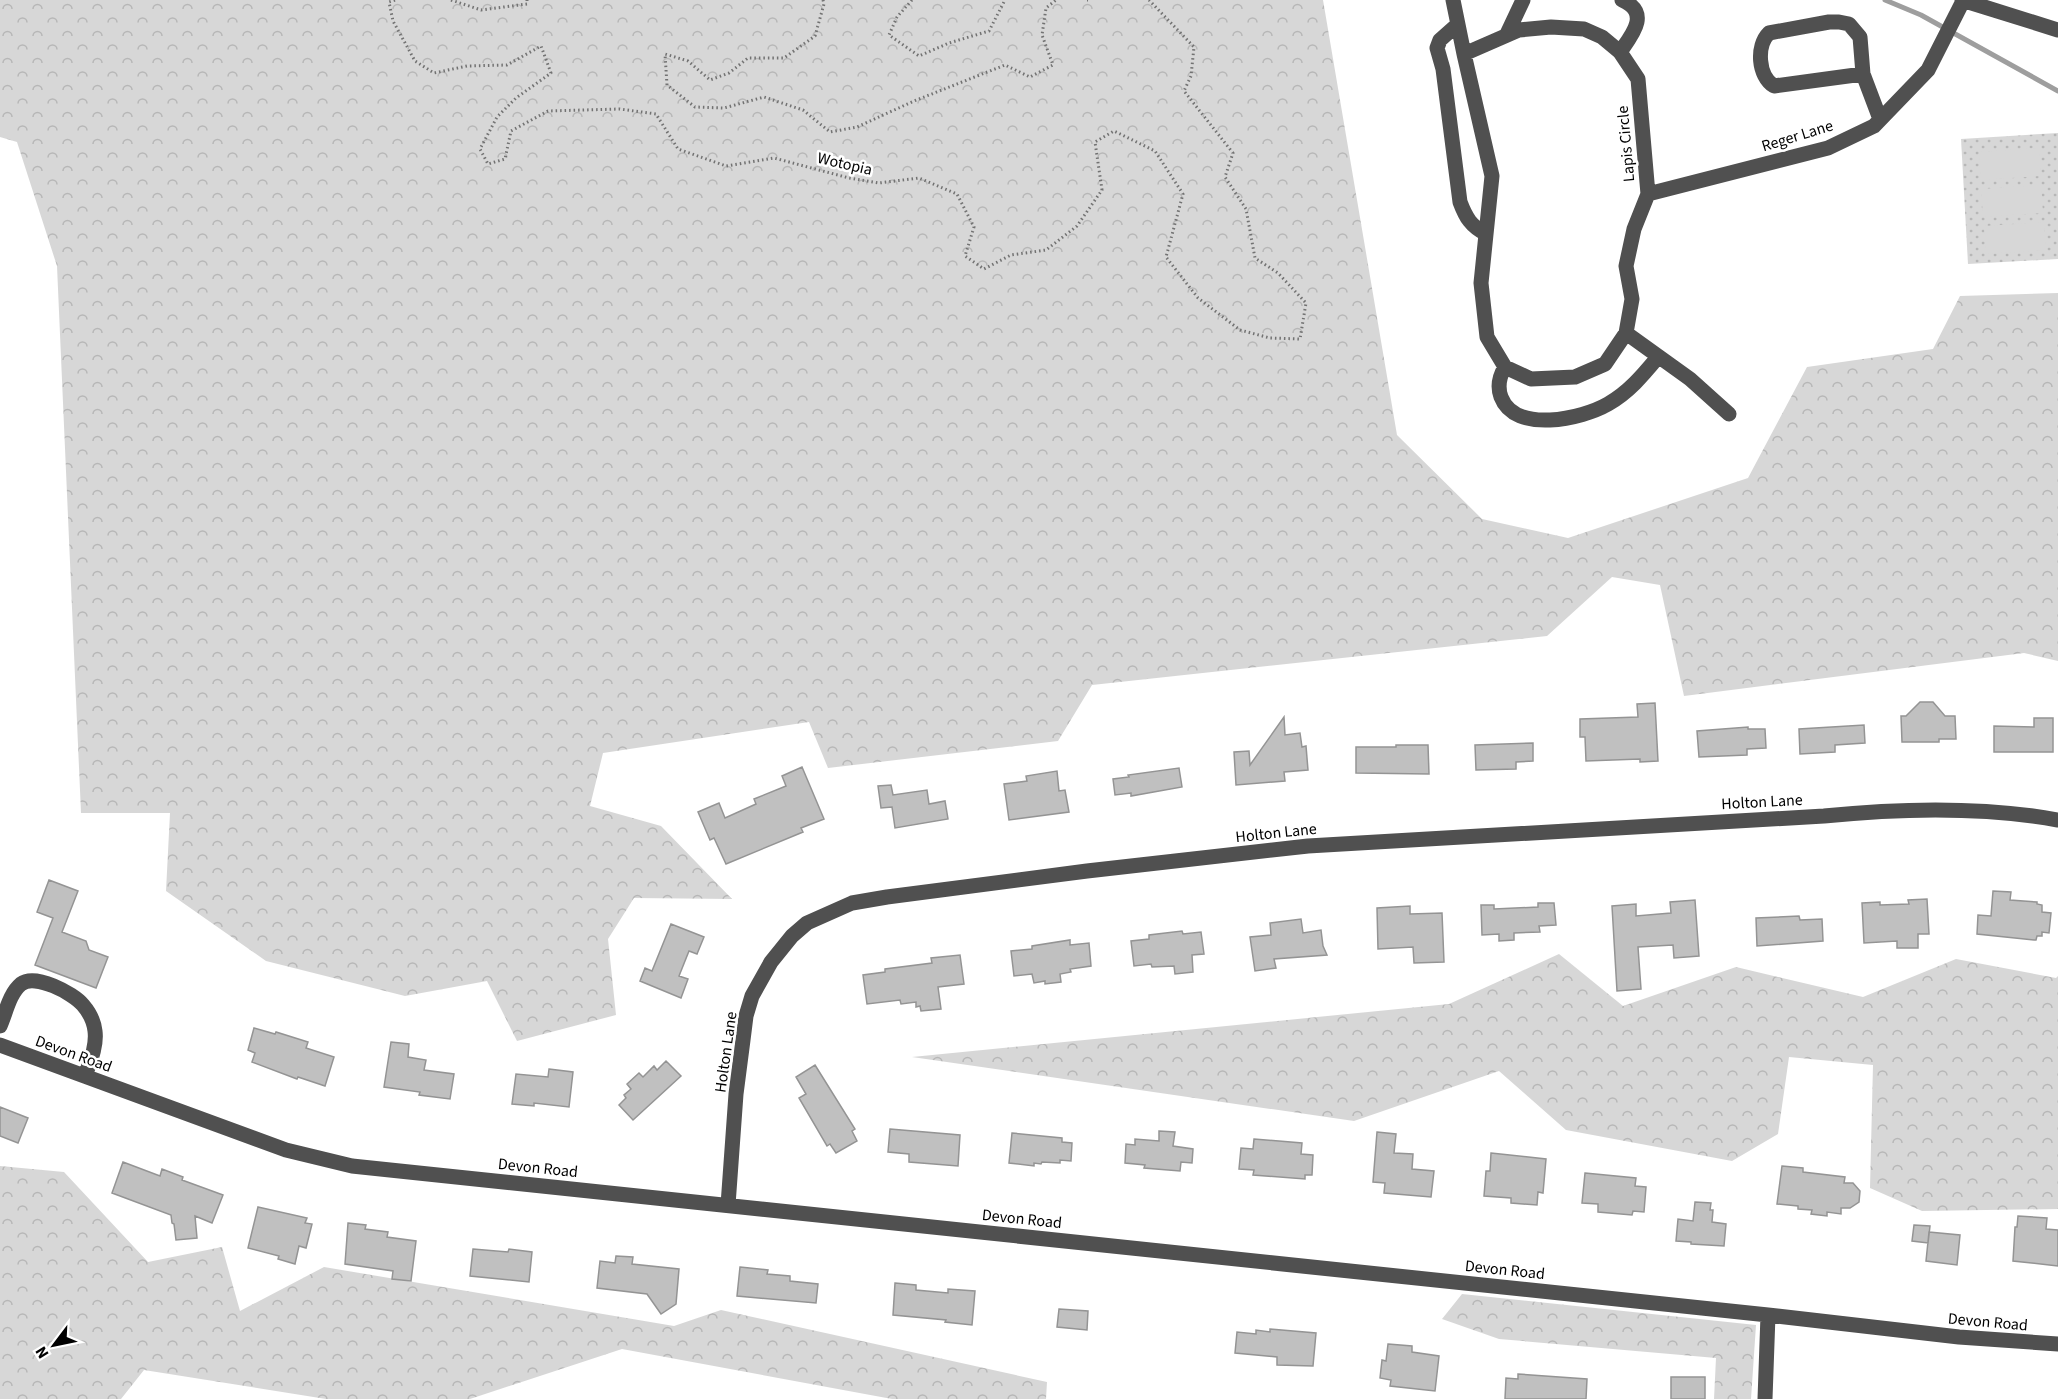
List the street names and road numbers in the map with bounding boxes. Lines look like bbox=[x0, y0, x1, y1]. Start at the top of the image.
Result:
street label: Lapis Circle bbox=[1612, 105, 1640, 183]
street label: Reger Lane bbox=[1759, 115, 1836, 157]
street label: Wotopia bbox=[815, 147, 874, 181]
street label: Holton Lane bbox=[1721, 789, 1803, 815]
street label: Holton Lane bbox=[1234, 818, 1318, 848]
street label: Holton Lane bbox=[709, 1010, 743, 1094]
street label: Devon Road bbox=[32, 1030, 115, 1078]
street label: Devon Road bbox=[497, 1153, 579, 1183]
street label: Devon Road bbox=[981, 1204, 1063, 1234]
street label: Devon Road bbox=[1464, 1255, 1546, 1285]
street label: Devon Road bbox=[1947, 1308, 2029, 1336]

